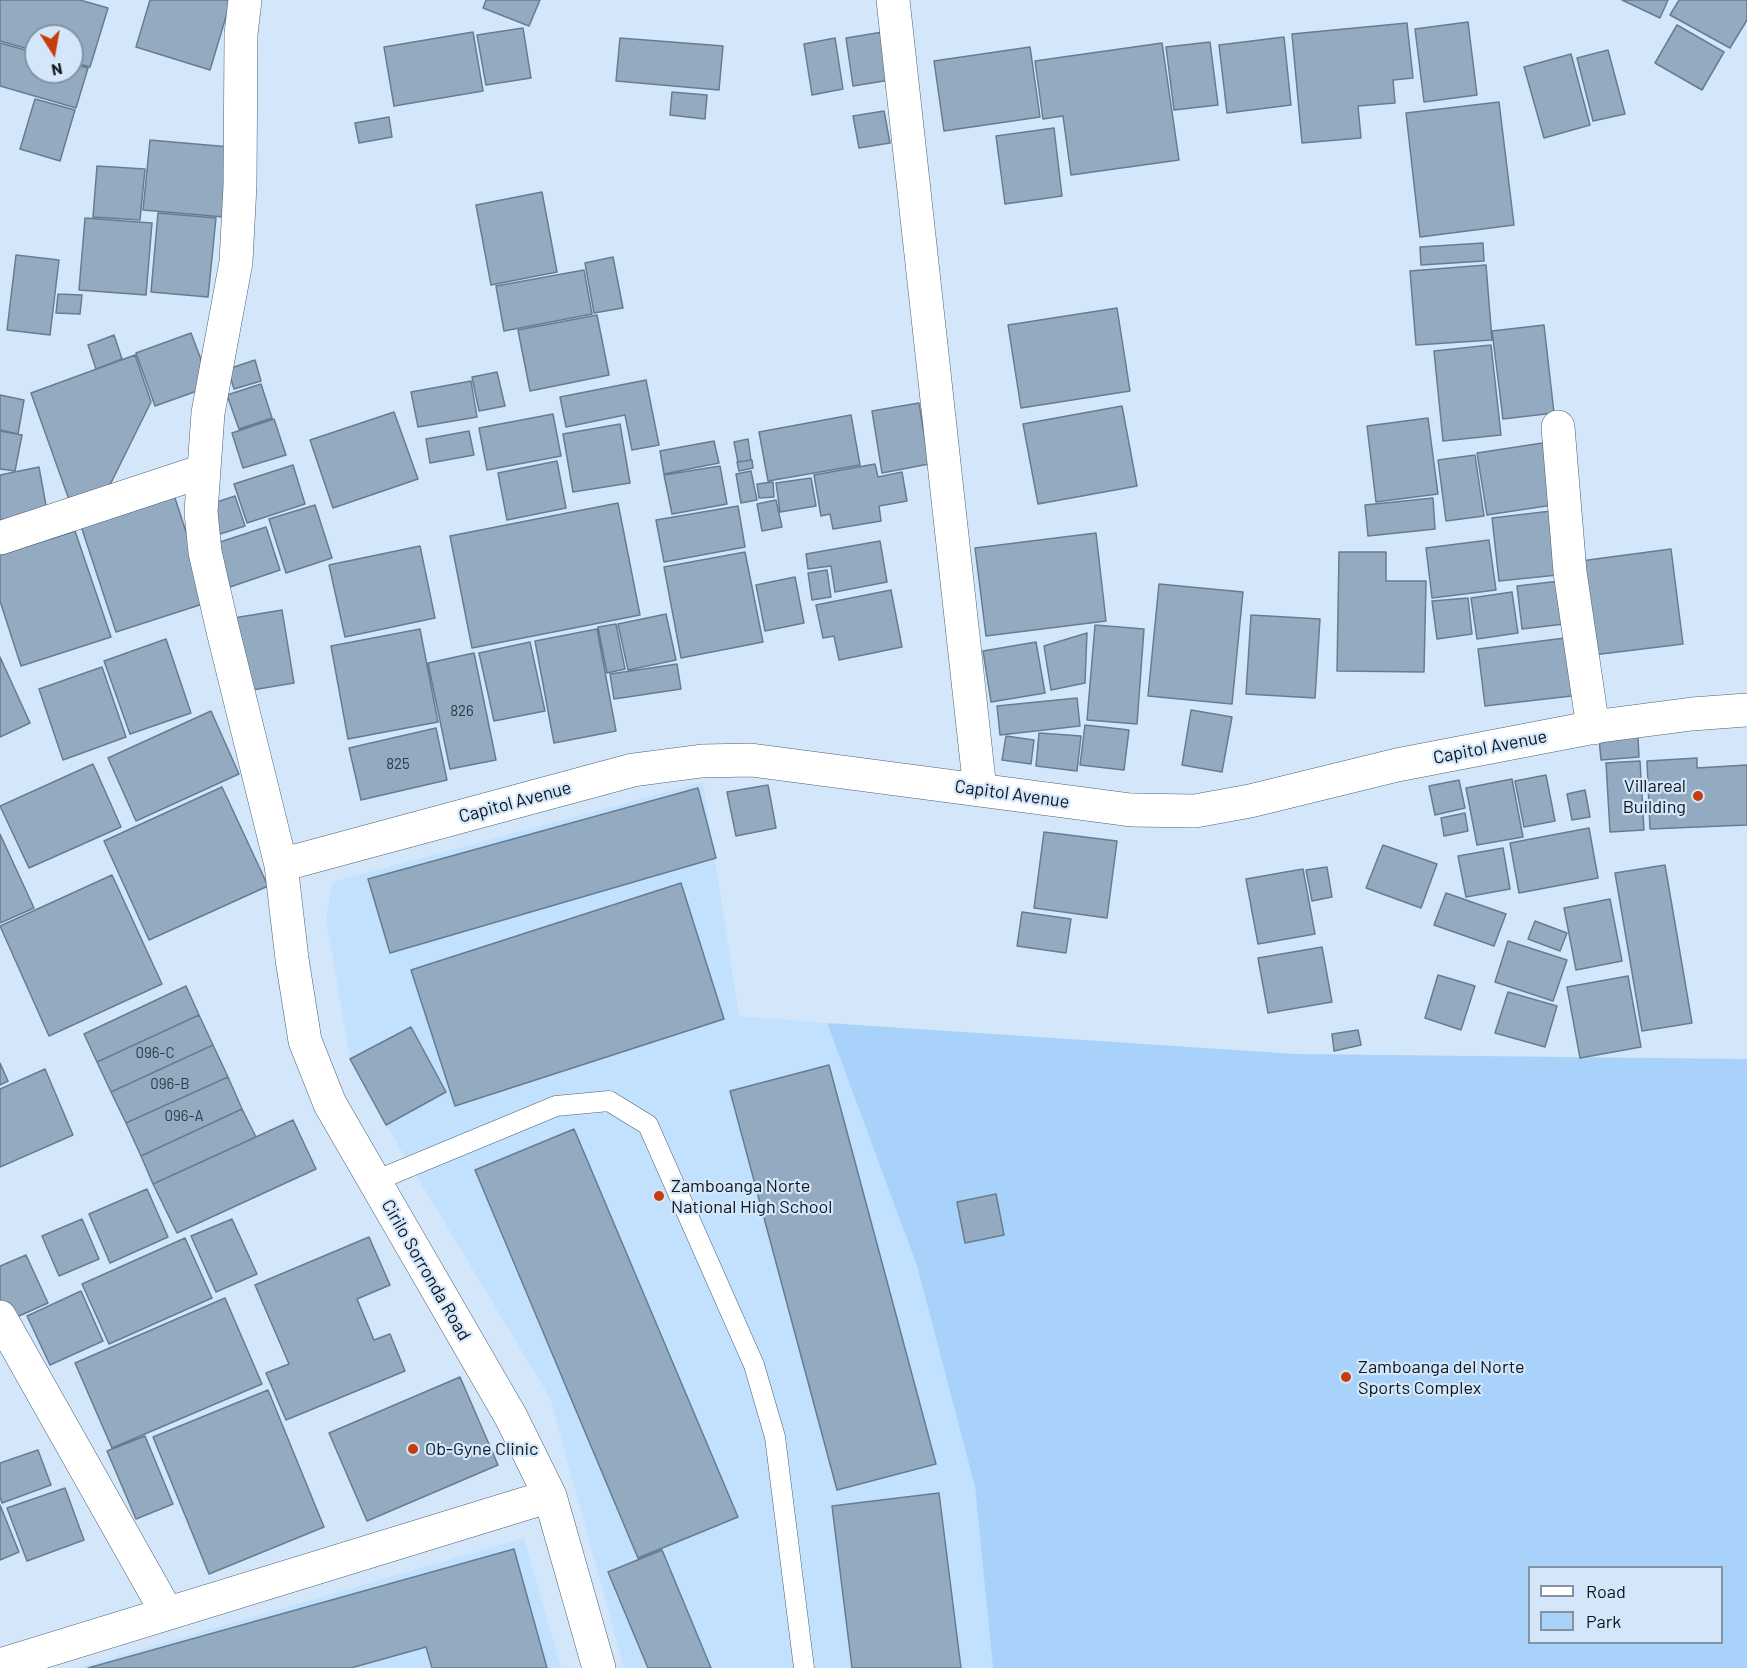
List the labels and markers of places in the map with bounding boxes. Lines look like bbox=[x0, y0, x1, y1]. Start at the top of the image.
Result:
place label: Villareal Building bbox=[1623, 775, 1686, 818]
marker: Villareal Building bbox=[1691, 789, 1705, 803]
place label: Zamboanga Norte National High School bbox=[671, 1175, 832, 1218]
marker: Zamboanga Norte National High School bbox=[652, 1189, 666, 1203]
place label: Zamboanga del Norte Sports Complex bbox=[1358, 1356, 1525, 1398]
marker: Zamboanga del Norte Sports Complex bbox=[1339, 1370, 1353, 1384]
place label: Ob-Gyne Clinic bbox=[425, 1438, 538, 1460]
marker: Ob-Gyne Clinic bbox=[406, 1442, 420, 1456]

